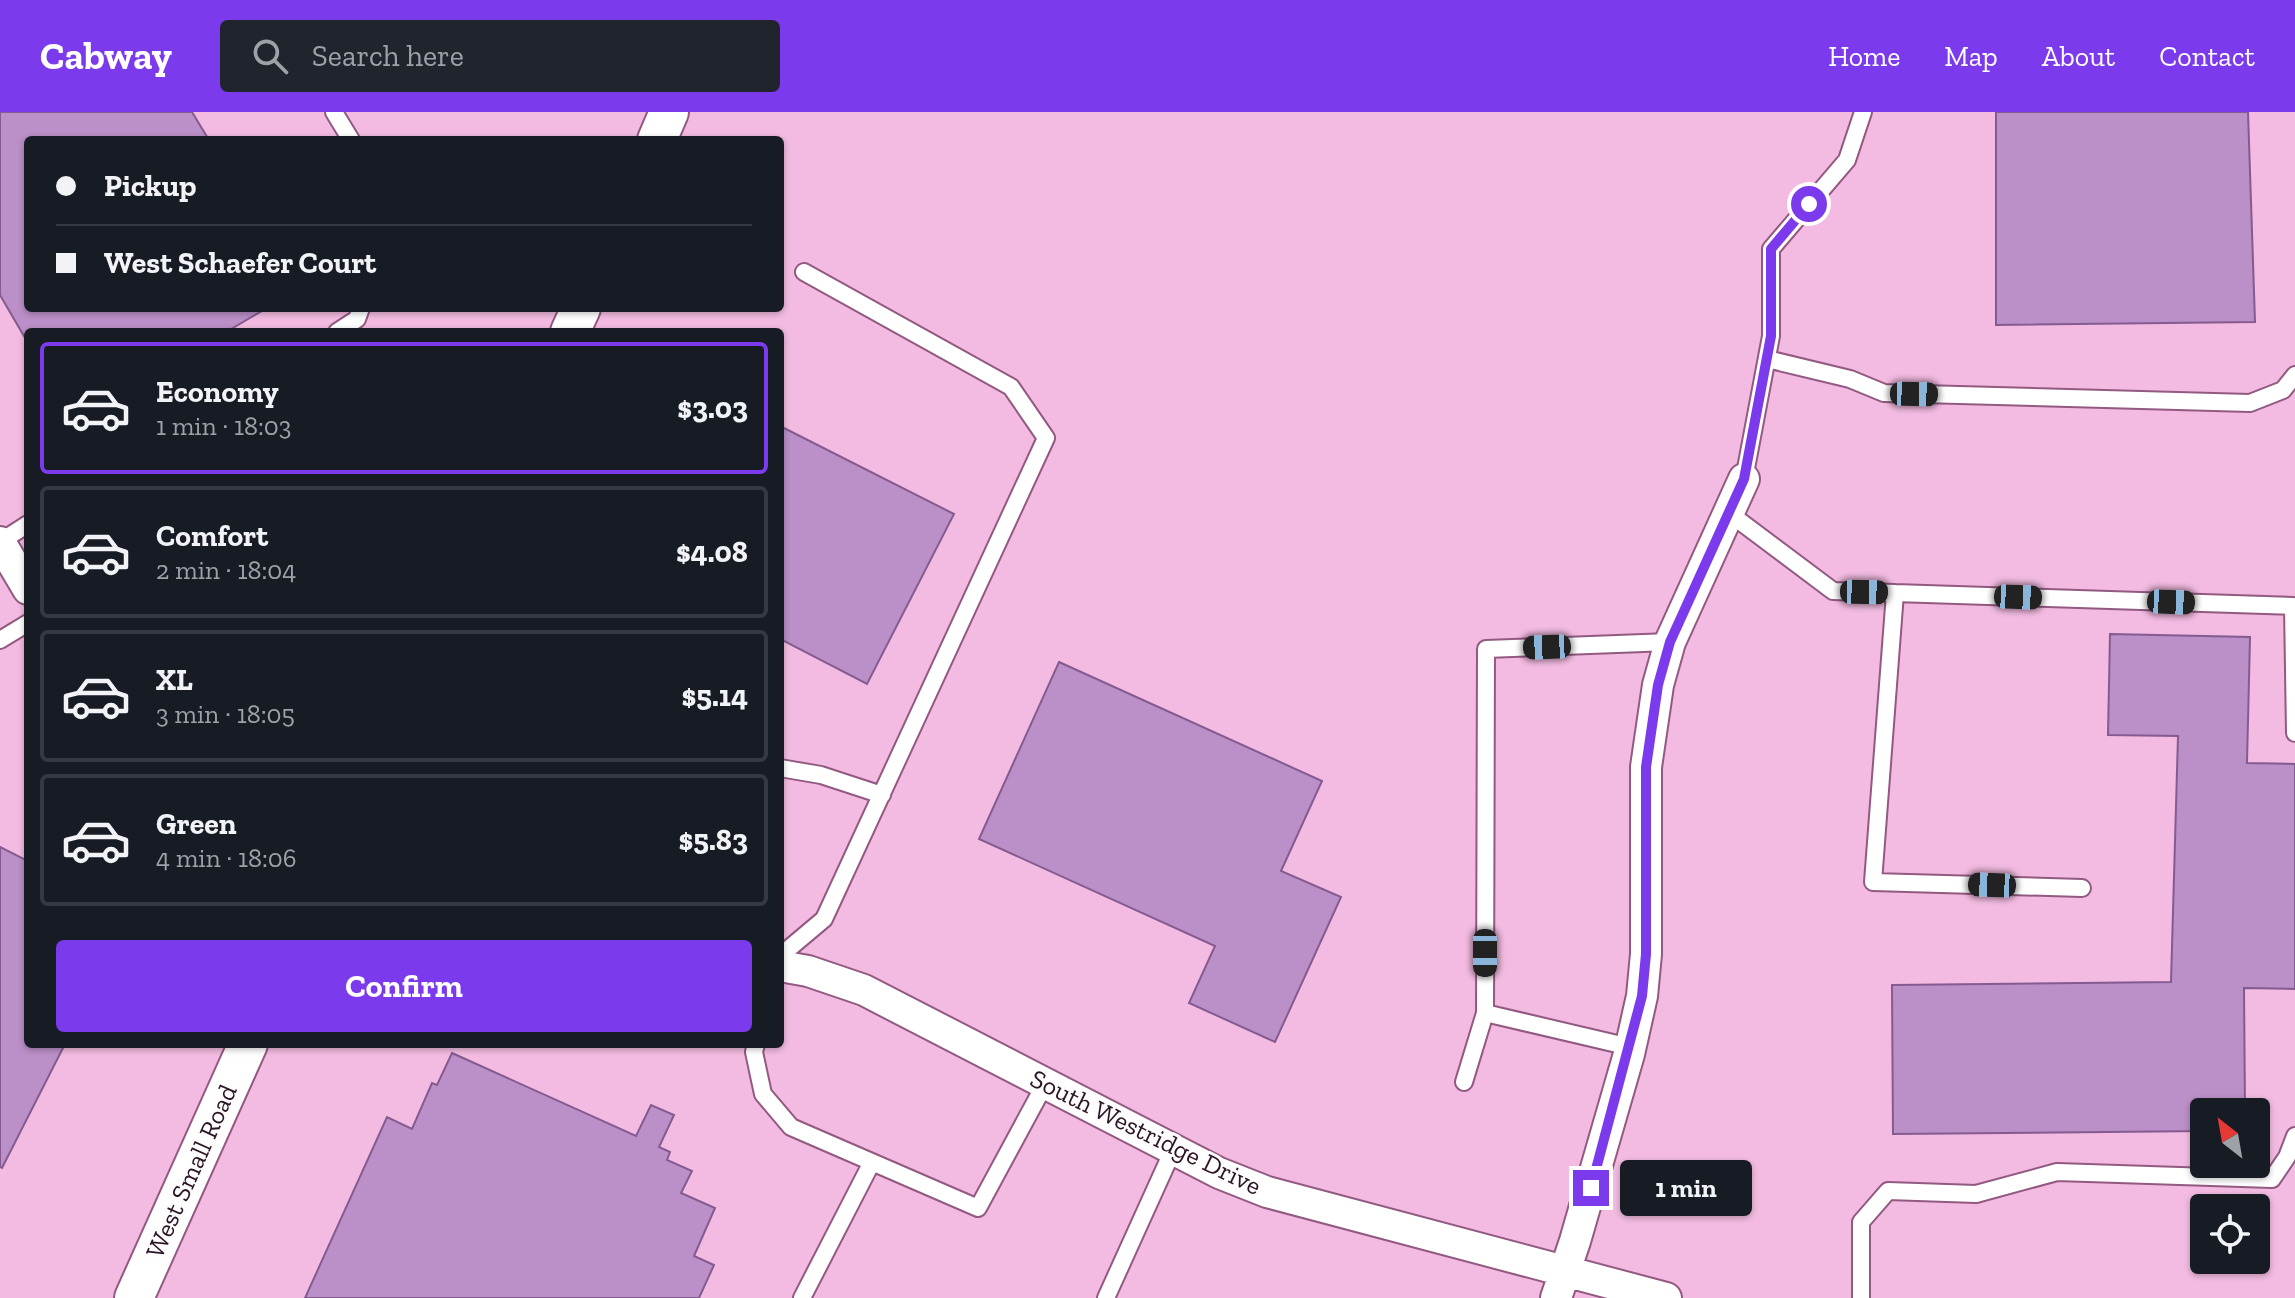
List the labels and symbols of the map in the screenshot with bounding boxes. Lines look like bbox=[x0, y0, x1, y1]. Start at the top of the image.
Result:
route start bbox=[1791, 186, 1827, 222]
car bbox=[1890, 382, 1938, 406]
car bbox=[1840, 580, 1888, 604]
car bbox=[1994, 584, 2042, 610]
car bbox=[2147, 589, 2195, 615]
car bbox=[1523, 634, 1571, 660]
car bbox=[1968, 872, 2016, 898]
car bbox=[1473, 929, 1497, 977]
street label: South Westridge Drive bbox=[1025, 1062, 1267, 1202]
street label: West Small Road bbox=[138, 1079, 244, 1263]
north arrow bbox=[2190, 1098, 2270, 1178]
callout: 1 min bbox=[1619, 1160, 1751, 1216]
route end bbox=[1573, 1170, 1609, 1206]

